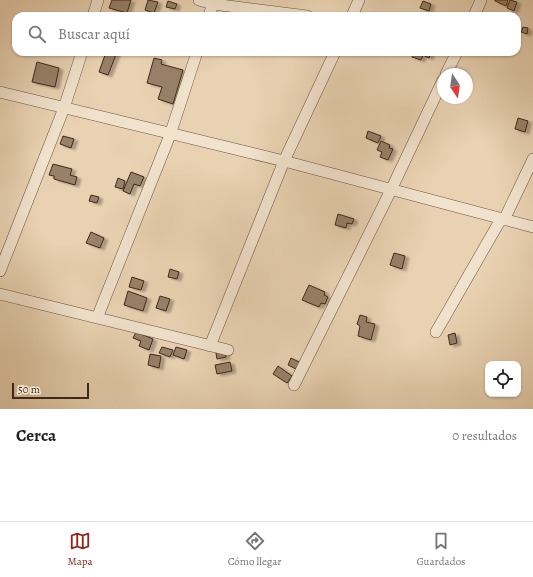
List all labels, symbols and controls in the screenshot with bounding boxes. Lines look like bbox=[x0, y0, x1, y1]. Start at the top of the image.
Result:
search box bbox=[12, 12, 521, 56]
icon: search bbox=[26, 23, 48, 45]
text: Buscar aquí bbox=[58, 24, 130, 44]
north arrow bbox=[437, 68, 473, 104]
map controls bbox=[485, 361, 521, 397]
button: locate bbox=[485, 361, 521, 397]
scale bar bbox=[12, 381, 89, 400]
text: 50 m bbox=[18, 382, 40, 397]
text: Cerca bbox=[16, 424, 56, 447]
text: 0 resultados bbox=[452, 427, 517, 444]
tab: Mapa bbox=[67, 530, 93, 569]
tab: Cómo llegar bbox=[228, 530, 282, 569]
tab: Guardados bbox=[416, 530, 466, 569]

